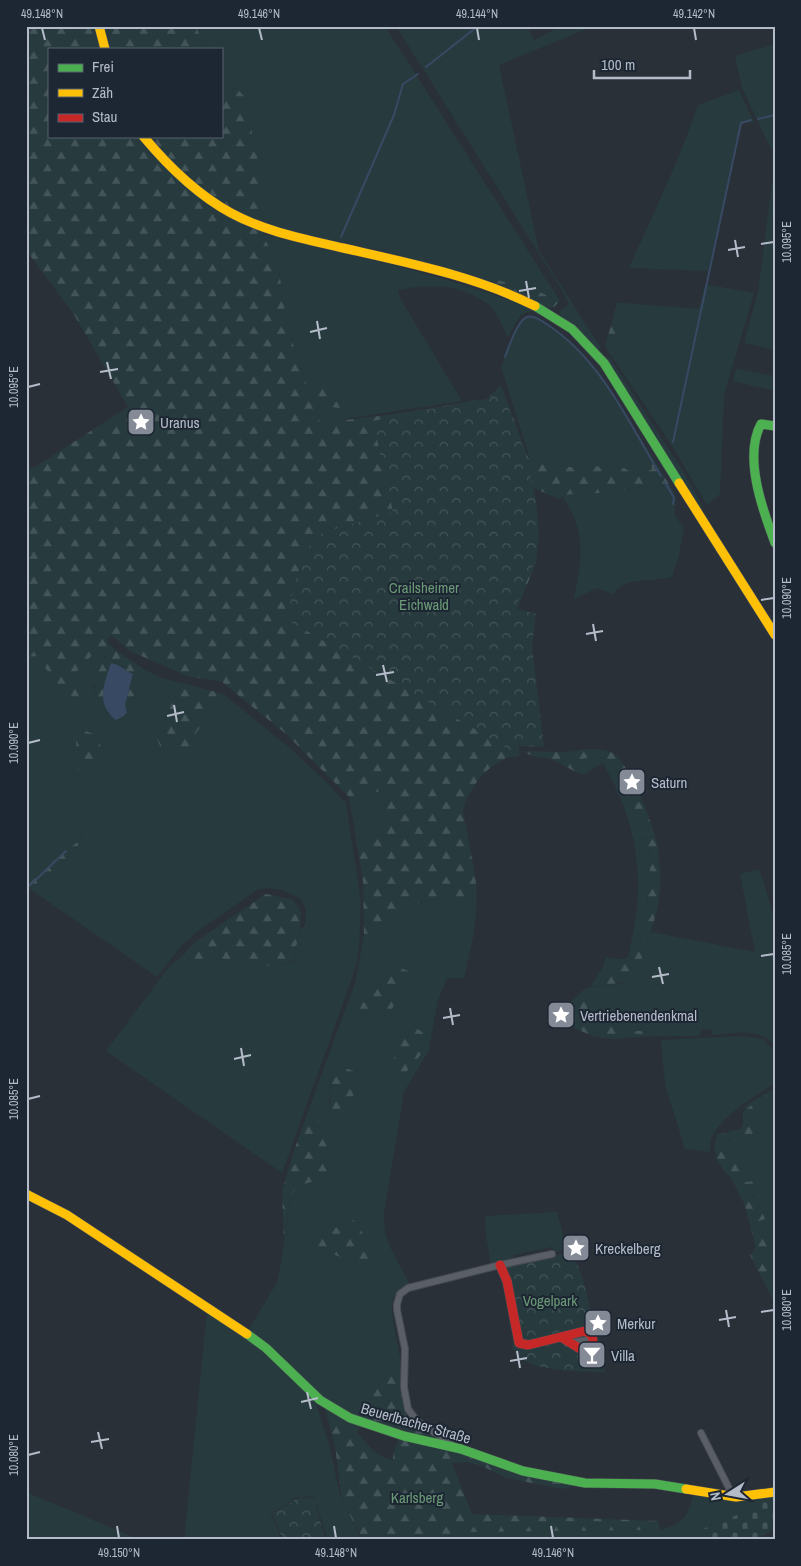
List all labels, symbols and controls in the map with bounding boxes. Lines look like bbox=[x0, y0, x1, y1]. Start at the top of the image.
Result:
text: 49.148°N bbox=[21, 6, 63, 22]
text: 49.146°N bbox=[238, 6, 280, 22]
text: 49.144°N bbox=[456, 6, 498, 22]
text: 49.142°N bbox=[673, 6, 715, 22]
legend bbox=[48, 48, 222, 138]
scale bar bbox=[594, 48, 690, 80]
text: 100 m bbox=[601, 54, 635, 75]
text: Frei bbox=[92, 56, 114, 77]
text: Zäh bbox=[92, 82, 113, 103]
text: Stau bbox=[92, 106, 117, 127]
text: 10.095°E bbox=[779, 221, 795, 263]
text: 10.095°E bbox=[6, 366, 22, 408]
place icon: Uranus bbox=[126, 407, 156, 437]
place label: Uranus bbox=[160, 412, 200, 433]
park label: Crailsheimer Eichwald bbox=[389, 577, 459, 615]
text: 10.090°E bbox=[779, 577, 795, 619]
text: 10.090°E bbox=[6, 722, 22, 764]
place icon: Saturn bbox=[617, 767, 647, 797]
place label: Saturn bbox=[651, 772, 687, 793]
text: 10.085°E bbox=[779, 933, 795, 975]
place icon: Vertriebenendenkmal bbox=[546, 1000, 576, 1030]
place label: Vertriebenendenkmal bbox=[580, 1005, 697, 1026]
text: 10.085°E bbox=[6, 1078, 22, 1120]
place icon: Kreckelberg bbox=[561, 1233, 591, 1263]
place label: Kreckelberg bbox=[595, 1238, 661, 1259]
text: 10.080°E bbox=[779, 1289, 795, 1331]
park label: Vogelpark bbox=[523, 1290, 578, 1311]
place icon: Merkur bbox=[583, 1308, 613, 1338]
place label: Merkur bbox=[617, 1313, 655, 1334]
bar icon: Villa bbox=[577, 1340, 607, 1370]
place label: Villa bbox=[611, 1345, 635, 1366]
street label: Beuerlbacher Straße bbox=[359, 1397, 474, 1449]
text: 10.080°E bbox=[6, 1434, 22, 1476]
north arrow bbox=[704, 1468, 754, 1518]
park label: Karlsberg bbox=[391, 1487, 443, 1508]
text: N bbox=[706, 1491, 725, 1502]
text: 49.150°N bbox=[98, 1545, 140, 1561]
text: 49.148°N bbox=[315, 1545, 357, 1561]
text: 49.146°N bbox=[532, 1545, 574, 1561]

